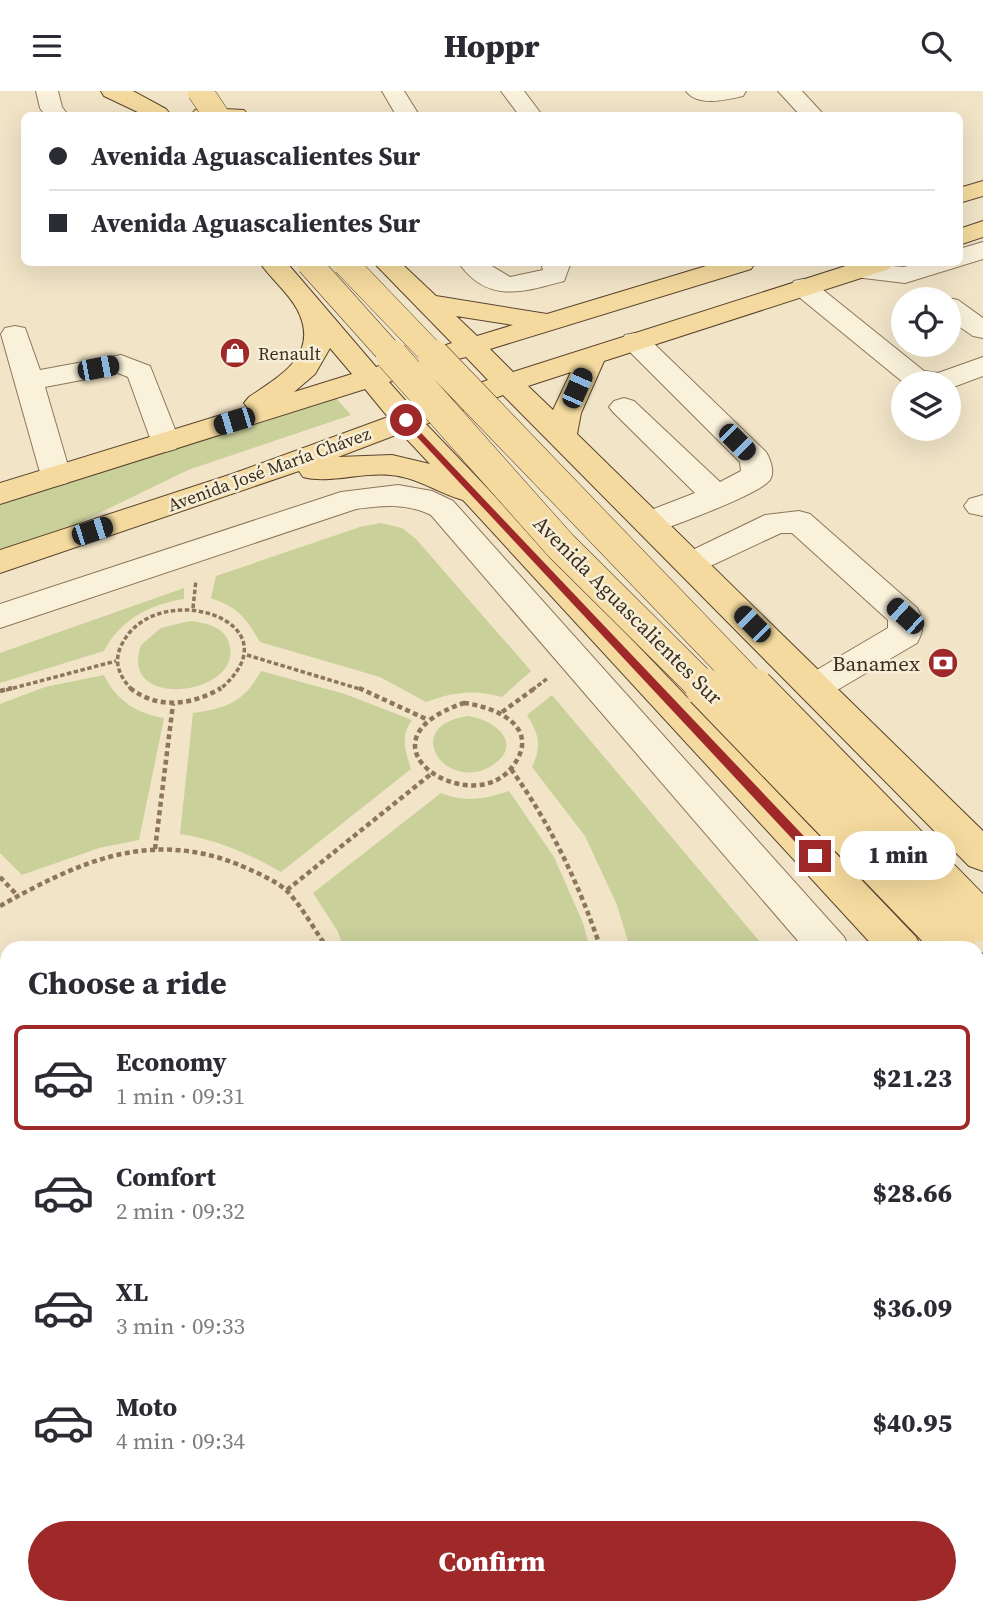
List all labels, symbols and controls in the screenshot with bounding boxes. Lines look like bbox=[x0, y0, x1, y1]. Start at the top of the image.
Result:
text: Hoppr bbox=[444, 24, 539, 68]
icon: menu bbox=[28, 27, 66, 65]
icon: search bbox=[917, 27, 955, 65]
text: Avenida Aguascalientes Sur bbox=[91, 138, 420, 174]
text: Avenida Aguascalientes Sur bbox=[91, 205, 420, 241]
map controls bbox=[891, 287, 961, 441]
button: locate bbox=[891, 287, 961, 357]
shop icon: Renault bbox=[218, 336, 252, 370]
place label: Renault bbox=[258, 341, 321, 366]
car bbox=[76, 354, 121, 382]
car bbox=[559, 365, 596, 411]
button: layers bbox=[891, 371, 961, 441]
route start bbox=[390, 404, 422, 436]
car bbox=[211, 405, 258, 437]
car bbox=[715, 420, 760, 464]
street label: Avenida José María Chávez bbox=[164, 421, 374, 517]
street label: Avenida Aguascalientes Sur bbox=[527, 509, 729, 711]
car bbox=[69, 515, 116, 547]
car bbox=[883, 594, 928, 638]
car bbox=[730, 602, 775, 646]
bank icon: Banamex bbox=[926, 646, 960, 680]
place label: Banamex bbox=[832, 649, 920, 678]
callout: 1 min bbox=[840, 831, 955, 881]
text: 1 min bbox=[868, 839, 928, 871]
route end bbox=[799, 840, 831, 872]
text: Choose a ride bbox=[28, 961, 227, 1005]
text: Economy bbox=[116, 1044, 227, 1080]
icon: car bbox=[32, 1046, 95, 1109]
text: $21.23 bbox=[873, 1060, 952, 1096]
text: 1 min · 09:31 bbox=[116, 1080, 245, 1112]
text: Comfort bbox=[116, 1159, 216, 1195]
icon: car bbox=[32, 1161, 95, 1224]
text: $28.66 bbox=[873, 1175, 952, 1211]
text: 2 min · 09:32 bbox=[116, 1195, 245, 1227]
text: XL bbox=[116, 1274, 148, 1310]
icon: car bbox=[32, 1276, 95, 1339]
text: $36.09 bbox=[873, 1290, 952, 1326]
text: 3 min · 09:33 bbox=[116, 1310, 245, 1342]
text: Moto bbox=[116, 1389, 177, 1425]
icon: car bbox=[32, 1391, 95, 1454]
text: $40.95 bbox=[873, 1405, 952, 1441]
text: 4 min · 09:34 bbox=[116, 1425, 245, 1457]
button: Confirm bbox=[28, 1521, 956, 1601]

